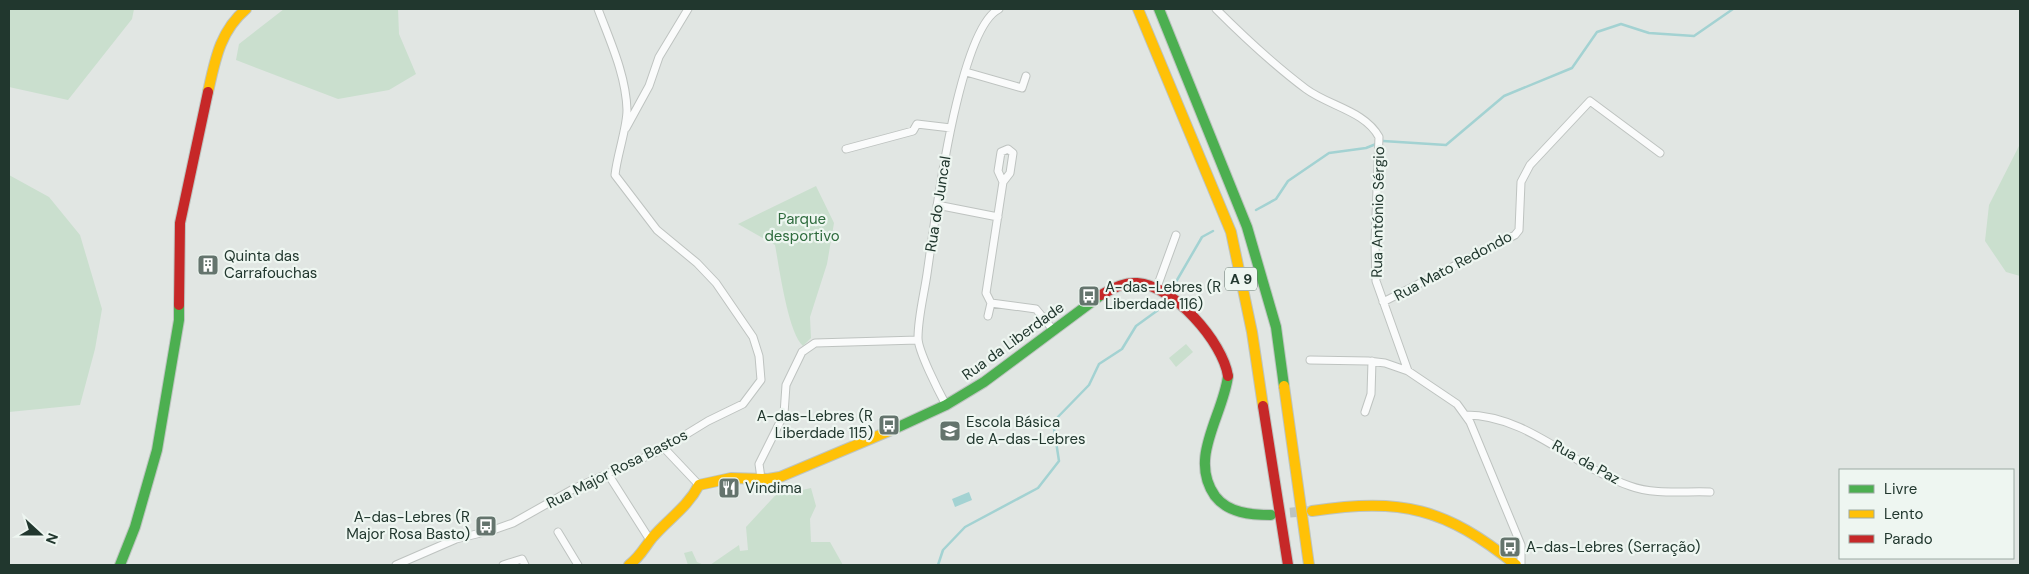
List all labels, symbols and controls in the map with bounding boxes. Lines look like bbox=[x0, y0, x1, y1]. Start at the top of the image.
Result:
street label: Rua António Sérgio bbox=[1367, 146, 1389, 278]
street label: Rua do Juncal bbox=[921, 155, 955, 253]
park label: Parque desportivo bbox=[764, 209, 840, 246]
street label: Rua Mato Redondo bbox=[1390, 226, 1516, 306]
place label: Quinta das Carrafouchas bbox=[224, 246, 317, 283]
building icon: Quinta das Carrafouchas bbox=[196, 253, 220, 277]
road number: A 9 bbox=[1225, 268, 1257, 290]
place label: A-das-Lebres (R Liberdade 116) bbox=[1105, 277, 1221, 314]
bus stop icon: A-das-Lebres (R Liberdade 116) bbox=[1077, 284, 1101, 308]
street label: Rua da Liberdade bbox=[958, 297, 1068, 385]
place label: A-das-Lebres (R Liberdade 115) bbox=[757, 406, 873, 443]
place label: Escola Básica de A-das-Lebres bbox=[966, 412, 1086, 449]
bus stop icon: A-das-Lebres (R Liberdade 115) bbox=[877, 413, 901, 437]
school or university icon: Escola Básica de A-das-Lebres bbox=[938, 419, 962, 443]
street label: Rua Major Rosa Bastos bbox=[543, 425, 691, 513]
street label: Rua da Paz bbox=[1549, 435, 1624, 489]
legend bbox=[1839, 469, 2014, 559]
restaurant icon: Vindima bbox=[717, 476, 741, 500]
place label: Vindima bbox=[745, 478, 802, 498]
text: Livre bbox=[1884, 479, 1917, 499]
text: Lento bbox=[1884, 504, 1923, 524]
place label: A-das-Lebres (R Major Rosa Basto) bbox=[346, 507, 470, 544]
north arrow bbox=[15, 509, 65, 559]
bus stop icon: A-das-Lebres (R Major Rosa Basto) bbox=[474, 514, 498, 538]
text: Parado bbox=[1884, 529, 1933, 549]
text: N bbox=[42, 531, 62, 547]
bus stop icon: A-das-Lebres (Serração) bbox=[1498, 535, 1522, 559]
place label: A-das-Lebres (Serração) bbox=[1526, 537, 1700, 557]

